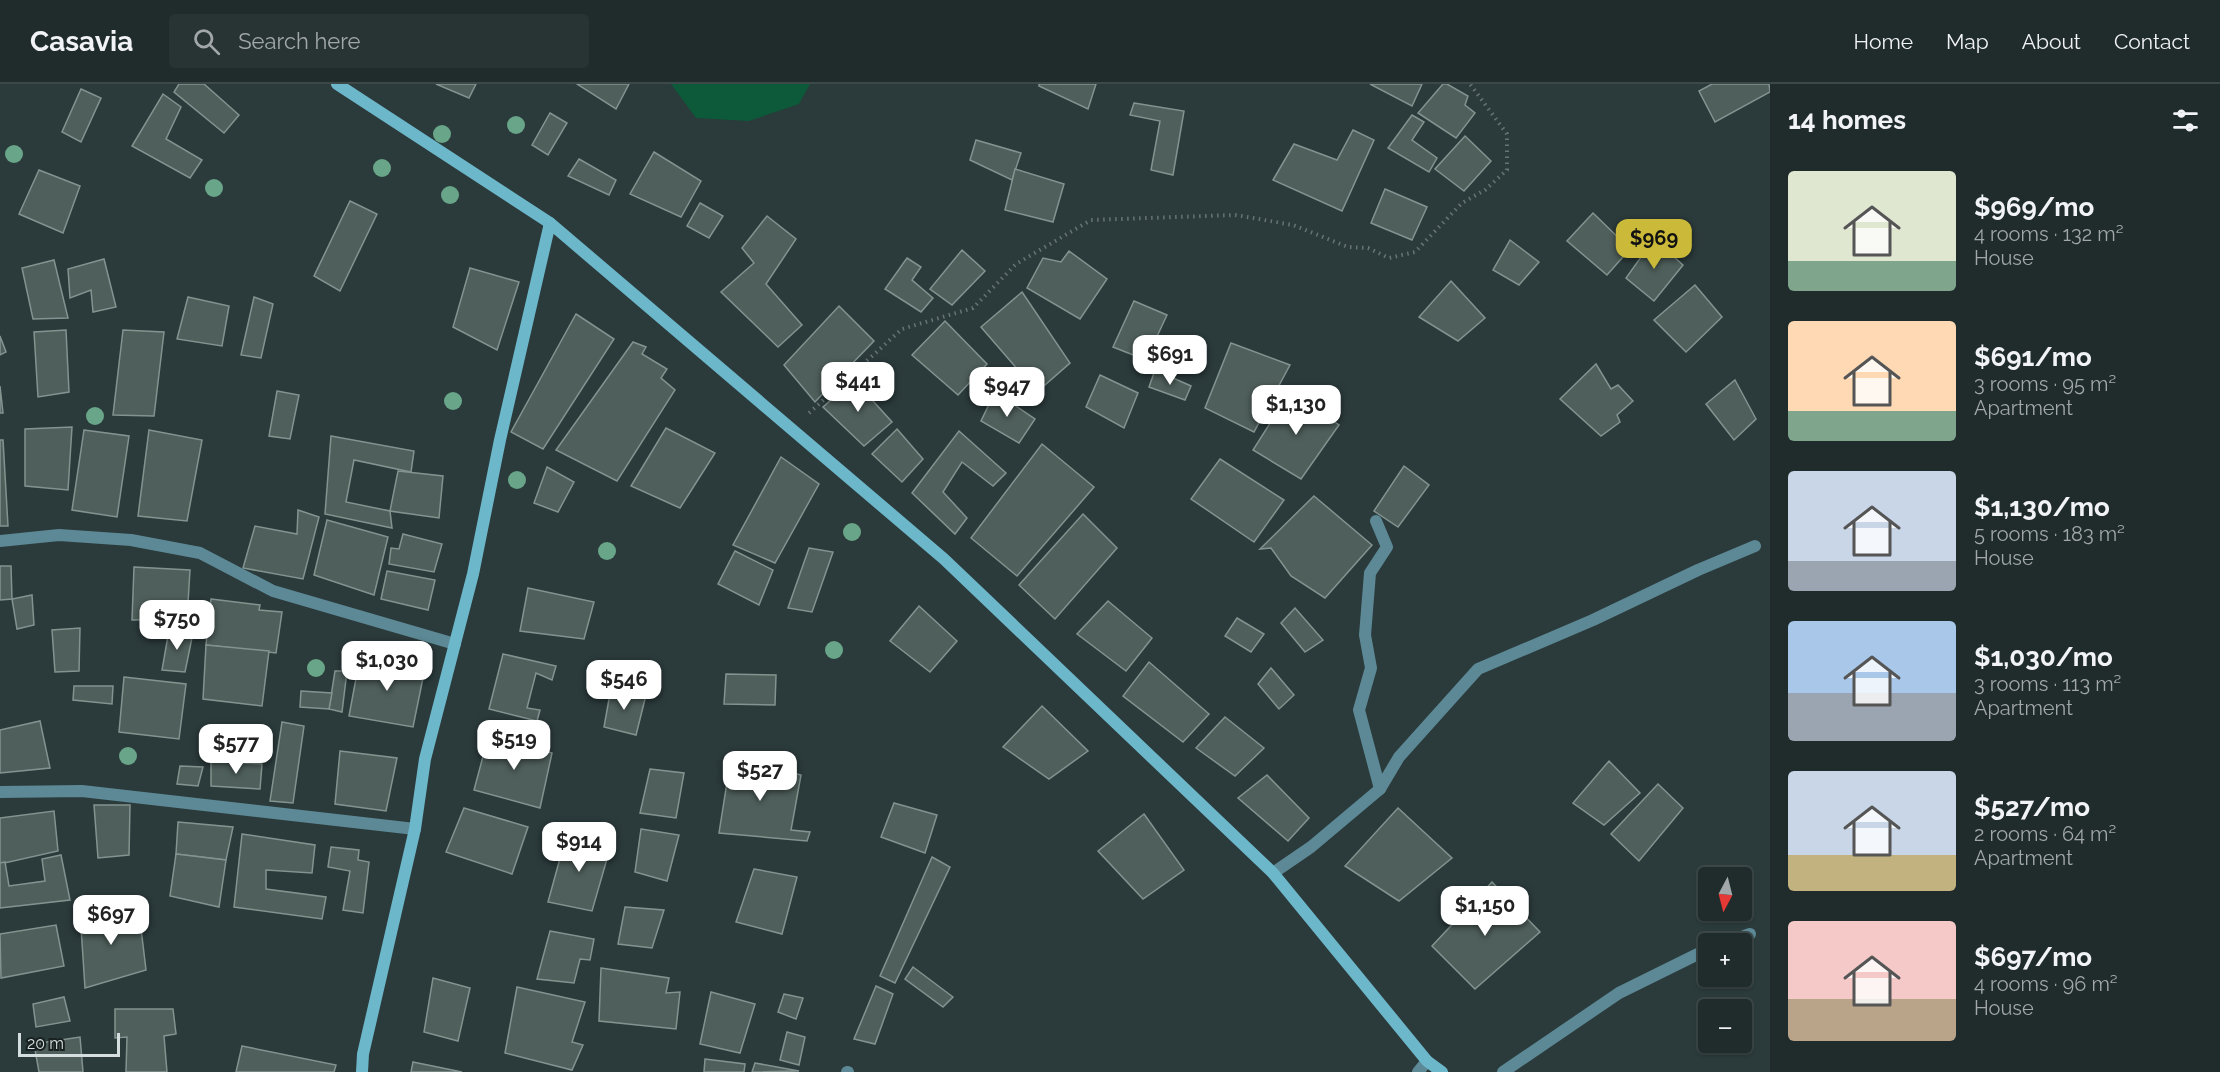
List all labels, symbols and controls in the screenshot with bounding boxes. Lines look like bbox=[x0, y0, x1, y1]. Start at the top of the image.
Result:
search box bbox=[169, 14, 589, 68]
text: Casavia bbox=[30, 25, 133, 58]
icon: search bbox=[190, 25, 223, 58]
text: Search here bbox=[238, 28, 360, 54]
text: Home bbox=[1854, 29, 1913, 54]
text: Map bbox=[1946, 29, 1989, 54]
text: About bbox=[2022, 29, 2081, 54]
text: Contact bbox=[2114, 29, 2190, 54]
icon: filters bbox=[2169, 104, 2202, 137]
text: 14 homes bbox=[1788, 105, 1906, 135]
text: $969/mo bbox=[1974, 192, 2094, 222]
icon: home bbox=[1836, 195, 1908, 267]
pin: $969 bbox=[1618, 219, 1690, 270]
text: 4 rooms · 132 m² bbox=[1974, 222, 2123, 246]
text: $969 bbox=[1630, 226, 1678, 250]
text: House bbox=[1974, 246, 2034, 270]
pin: $691 bbox=[1134, 335, 1206, 386]
text: $691 bbox=[1147, 342, 1193, 366]
text: $691/mo bbox=[1974, 342, 2092, 372]
icon: home bbox=[1836, 345, 1908, 417]
pin: $441 bbox=[822, 362, 894, 413]
pin: $947 bbox=[971, 367, 1043, 418]
text: $441 bbox=[835, 369, 881, 393]
text: 3 rooms · 95 m² bbox=[1974, 372, 2116, 396]
text: $947 bbox=[983, 374, 1031, 398]
pin: $1,130 bbox=[1247, 385, 1345, 436]
text: $1,130 bbox=[1266, 392, 1326, 416]
text: Apartment bbox=[1974, 396, 2073, 420]
text: $1,130/mo bbox=[1974, 492, 2110, 522]
icon: home bbox=[1836, 495, 1908, 567]
text: 5 rooms · 183 m² bbox=[1974, 522, 2125, 546]
text: House bbox=[1974, 546, 2034, 570]
pin: $750 bbox=[141, 600, 213, 651]
text: $750 bbox=[154, 607, 201, 631]
pin: $1,030 bbox=[338, 641, 436, 692]
text: $1,030/mo bbox=[1974, 642, 2113, 672]
icon: home bbox=[1836, 645, 1908, 717]
text: $1,030 bbox=[356, 648, 418, 672]
pin: $546 bbox=[588, 660, 660, 711]
text: $546 bbox=[600, 667, 648, 691]
text: 3 rooms · 113 m² bbox=[1974, 672, 2121, 696]
text: Apartment bbox=[1974, 696, 2073, 720]
pin: $519 bbox=[478, 720, 550, 771]
pin: $577 bbox=[200, 724, 272, 775]
text: $519 bbox=[491, 727, 537, 751]
text: $577 bbox=[213, 731, 259, 755]
pin: $527 bbox=[724, 751, 796, 802]
text: $527 bbox=[737, 758, 783, 782]
text: $527/mo bbox=[1974, 792, 2090, 822]
icon: home bbox=[1836, 795, 1908, 867]
pin: $914 bbox=[543, 822, 615, 873]
text: 2 rooms · 64 m² bbox=[1974, 822, 2116, 846]
text: $914 bbox=[556, 829, 602, 853]
text: Apartment bbox=[1974, 846, 2073, 870]
north arrow bbox=[1698, 867, 1752, 921]
map controls bbox=[1698, 867, 1752, 1053]
pin: $1,150 bbox=[1436, 886, 1534, 937]
text: $1,150 bbox=[1455, 893, 1515, 917]
pin: $697 bbox=[75, 895, 147, 946]
text: $697 bbox=[87, 902, 135, 926]
button: + bbox=[1698, 933, 1752, 987]
text: $697/mo bbox=[1974, 942, 2092, 972]
icon: home bbox=[1836, 945, 1908, 1017]
text: 4 rooms · 96 m² bbox=[1974, 972, 2118, 996]
text: House bbox=[1974, 996, 2034, 1020]
button: − bbox=[1698, 999, 1752, 1053]
scale bar bbox=[18, 1030, 120, 1058]
text: 20 m bbox=[27, 1034, 64, 1053]

